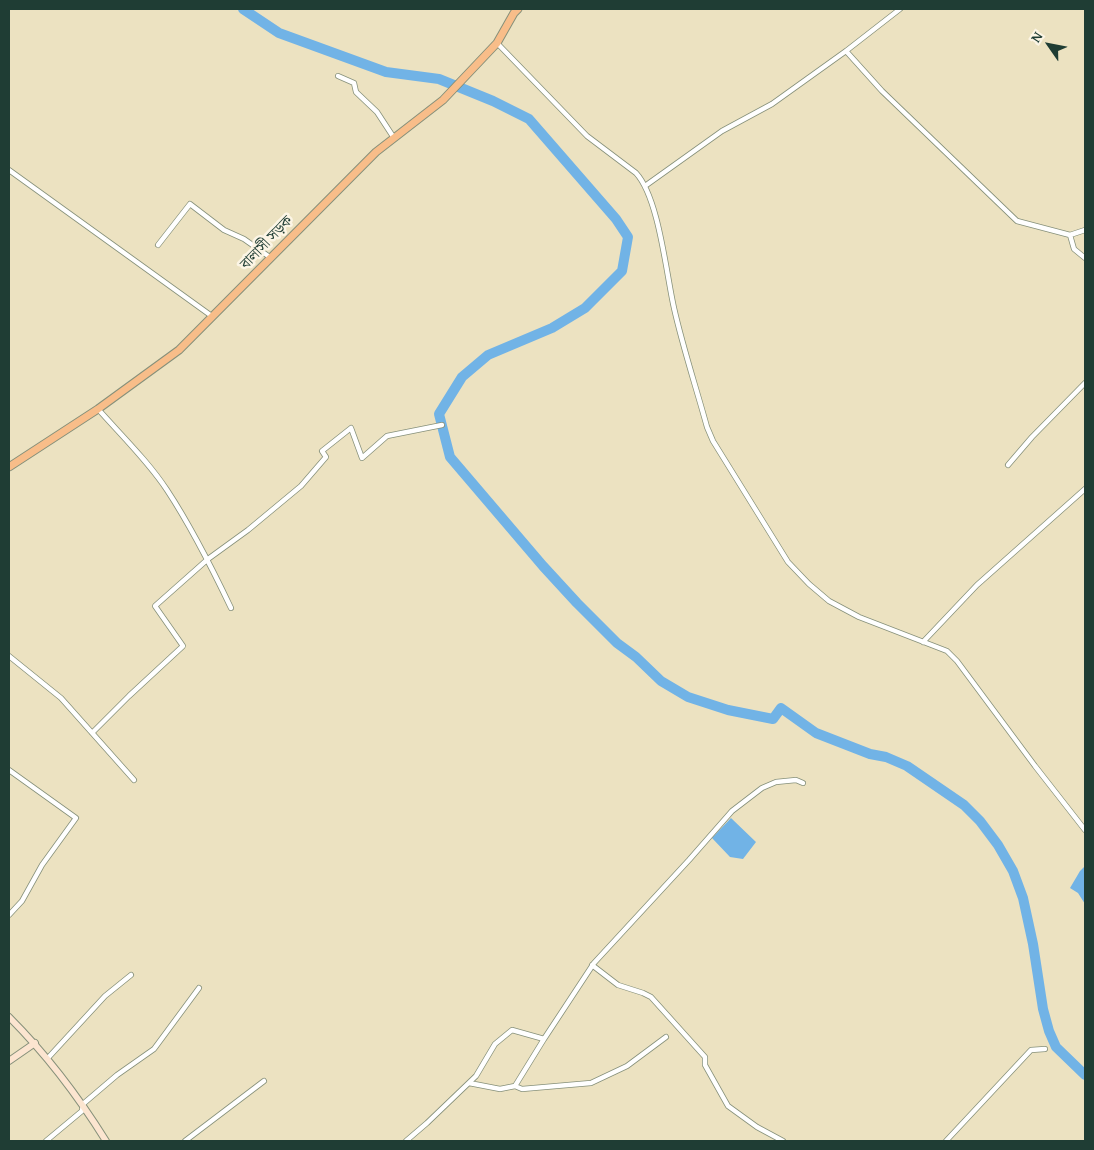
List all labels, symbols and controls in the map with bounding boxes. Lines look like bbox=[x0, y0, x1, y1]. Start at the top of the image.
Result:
north arrow bbox=[1024, 20, 1074, 70]
text: N bbox=[1025, 27, 1047, 46]
street label: বালাসী সড়ক bbox=[237, 212, 297, 274]

